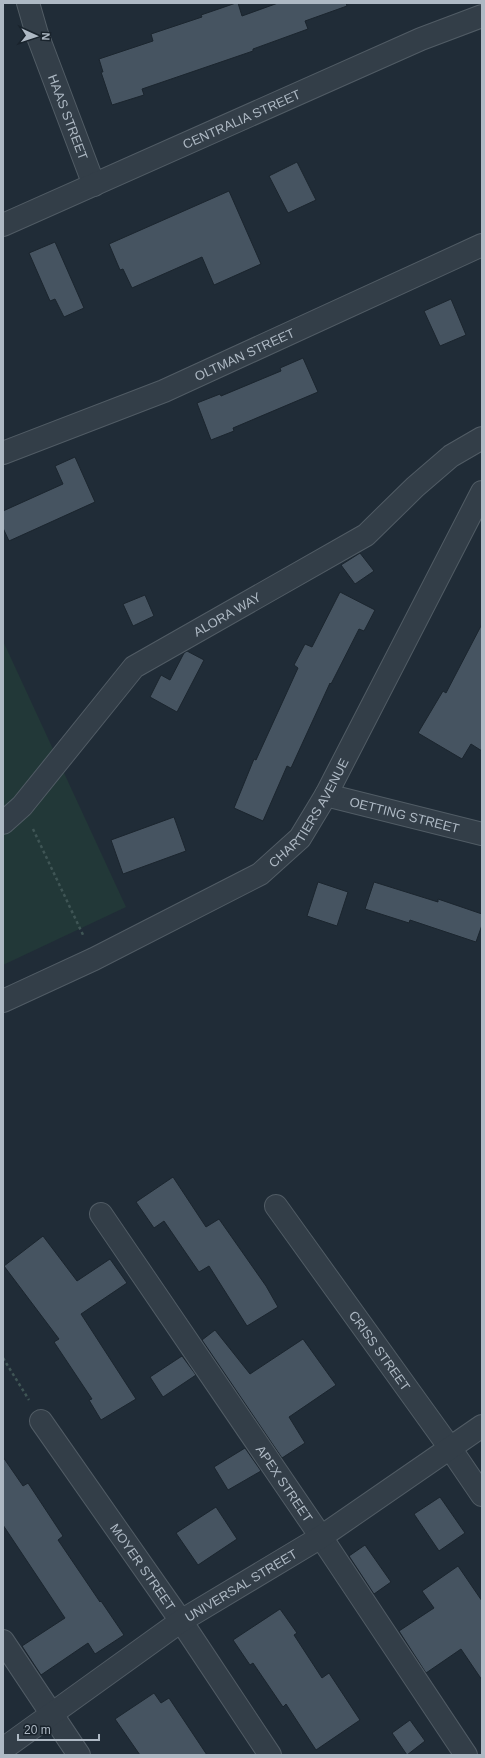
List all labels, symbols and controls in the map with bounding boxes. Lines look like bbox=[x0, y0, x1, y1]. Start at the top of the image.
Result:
north arrow bbox=[16, 16, 56, 56]
text: N bbox=[40, 32, 52, 41]
street label: HAAS STREET bbox=[45, 72, 91, 162]
street label: CENTRALIA STREET bbox=[180, 87, 303, 152]
street label: OLTMAN STREET bbox=[192, 325, 297, 384]
street label: ALORA WAY bbox=[191, 589, 264, 640]
street label: CHARTIERS AVENUE bbox=[266, 756, 352, 871]
street label: OETTING STREET bbox=[348, 794, 461, 836]
street label: CRISS STREET bbox=[346, 1308, 413, 1394]
street label: APEX STREET bbox=[253, 1442, 316, 1525]
street label: MOYER STREET bbox=[107, 1521, 178, 1613]
street label: UNIVERSAL STREET bbox=[182, 1546, 300, 1625]
scale bar bbox=[18, 1716, 99, 1742]
text: 20 m bbox=[24, 1723, 51, 1737]

